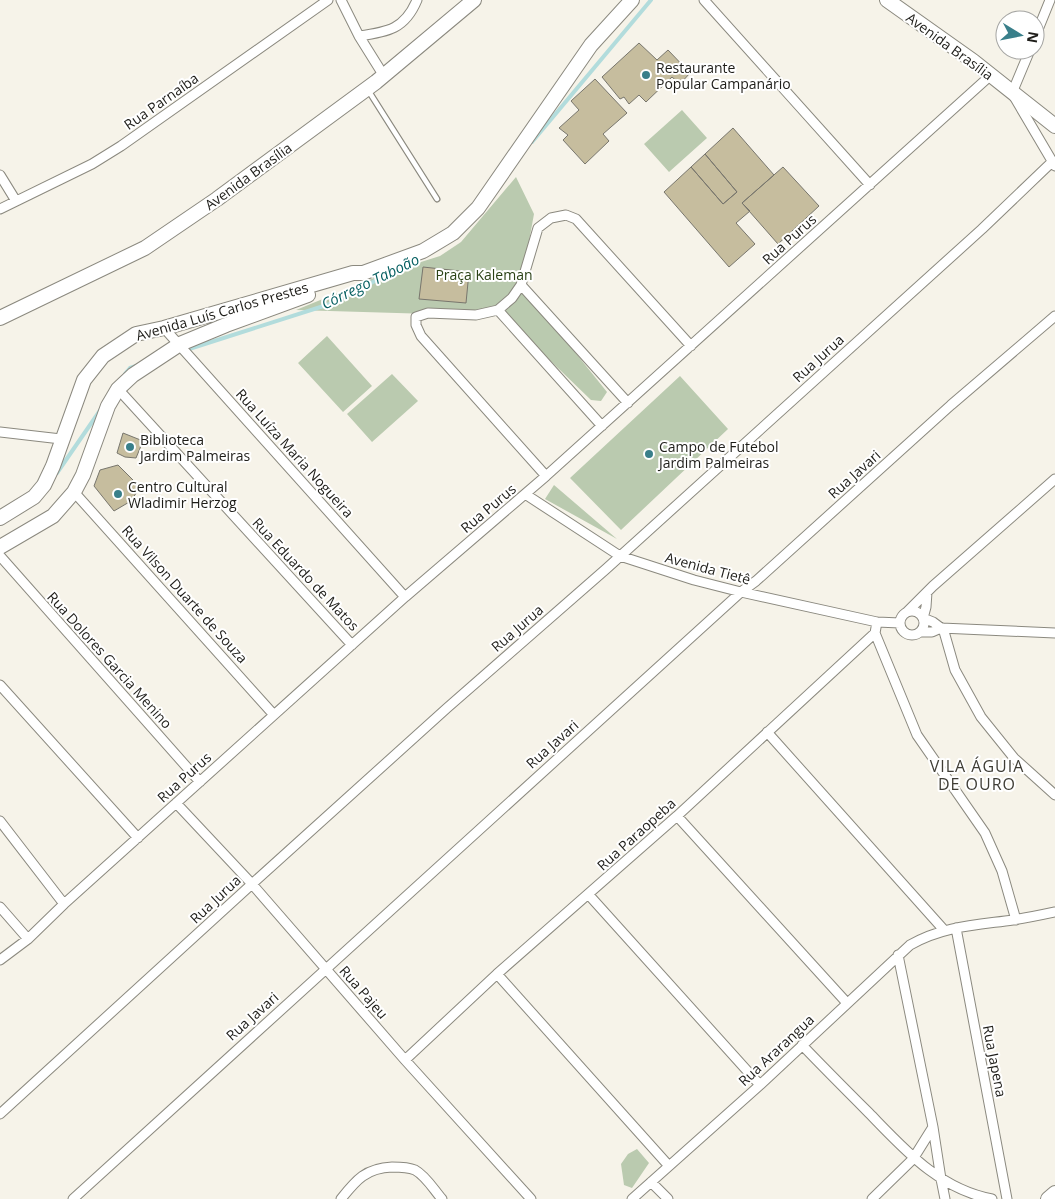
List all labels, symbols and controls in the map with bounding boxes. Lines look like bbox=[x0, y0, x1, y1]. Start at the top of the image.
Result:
street label: Avenida Brasília bbox=[903, 8, 997, 84]
north arrow bbox=[995, 10, 1045, 60]
text: N bbox=[1023, 30, 1044, 45]
place label: Restaurante Popular Campanário bbox=[656, 58, 791, 93]
street label: Rua Parnaíba bbox=[120, 68, 202, 134]
marker: Restaurante Popular Campanário bbox=[640, 69, 652, 81]
street label: Avenida Brasília bbox=[201, 138, 295, 214]
street label: Rua Purus bbox=[758, 209, 820, 268]
water label: Córrego Taboão bbox=[318, 249, 422, 313]
park label: Praça Kaleman bbox=[435, 265, 533, 284]
street label: Avenida Luís Carlos Prestes bbox=[134, 277, 311, 345]
street label: Rua Jurua bbox=[788, 330, 848, 386]
street label: Rua Luíza Maria Nogueira bbox=[232, 385, 358, 521]
place label: Biblioteca Jardim Palmeiras bbox=[138, 430, 251, 465]
place label: Campo de Futebol Jardim Palmeiras bbox=[657, 437, 778, 472]
marker: Biblioteca Jardim Palmeiras bbox=[124, 441, 136, 453]
street label: Rua Javari bbox=[824, 445, 884, 503]
marker: Campo de Futebol Jardim Palmeiras bbox=[643, 448, 655, 460]
place label: Centro Cultural Wladimir Herzog bbox=[128, 477, 237, 512]
street label: Rua Purus bbox=[456, 479, 520, 537]
marker: Centro Cultural Wladimir Herzog bbox=[112, 488, 124, 500]
street label: Rua Eduardo de Matos bbox=[249, 513, 364, 635]
street label: Rua Vilson Duarte de Souza bbox=[118, 521, 252, 667]
street label: Avenida Tietê bbox=[663, 547, 753, 589]
street label: Rua Dolores Garcia Menino bbox=[43, 588, 177, 732]
street label: Rua Jurua bbox=[487, 600, 547, 656]
street label: Rua Javari bbox=[522, 715, 582, 773]
street label: Rua Purus bbox=[153, 747, 215, 806]
district label: VILA ÁGUIA DE OURO bbox=[930, 755, 1024, 795]
street label: Rua Paraopeba bbox=[593, 794, 679, 874]
street label: Rua Jurua bbox=[185, 871, 245, 927]
street label: Rua Pajeu bbox=[336, 961, 392, 1023]
street label: Rua Javari bbox=[222, 987, 282, 1045]
street label: Rua Ararangua bbox=[734, 1010, 818, 1090]
street label: Rua Japena bbox=[979, 1023, 1011, 1099]

